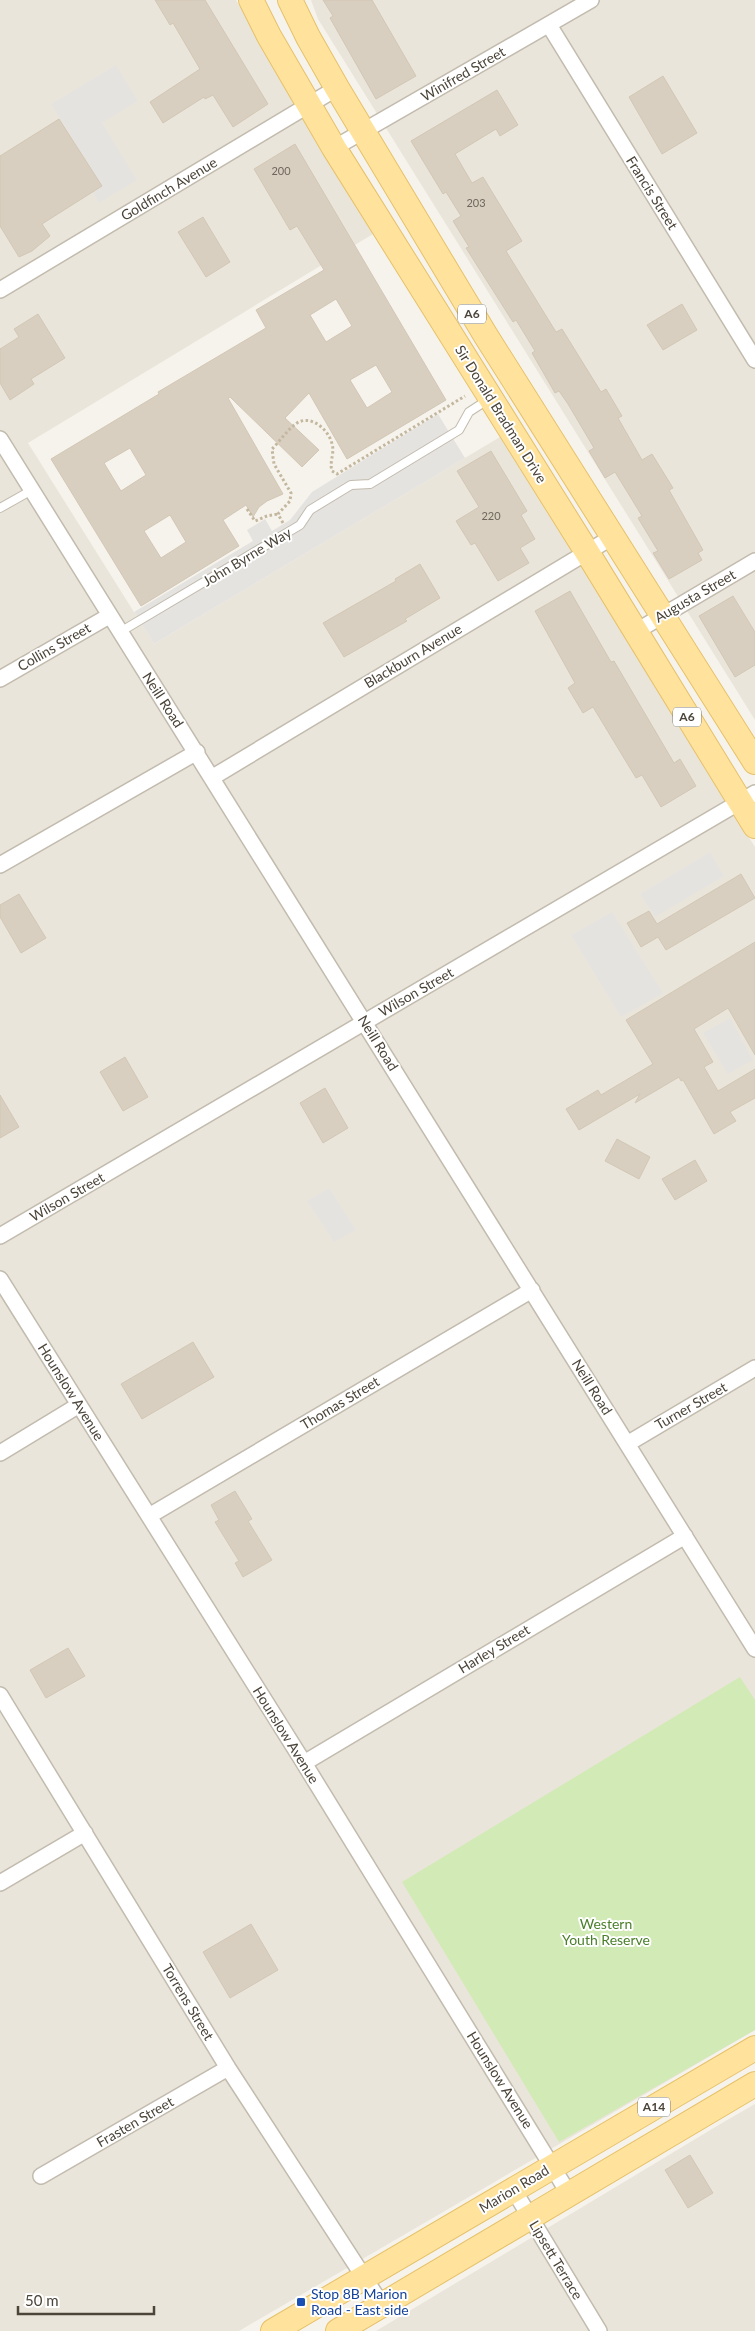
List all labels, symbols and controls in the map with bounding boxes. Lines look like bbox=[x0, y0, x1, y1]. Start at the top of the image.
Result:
street label: Winifred Street bbox=[418, 43, 508, 105]
street label: Goldfinch Avenue bbox=[118, 153, 220, 224]
street label: Francis Street bbox=[623, 153, 682, 233]
house number: 200 bbox=[271, 164, 291, 177]
house number: 203 bbox=[466, 196, 486, 209]
road number: A6 bbox=[458, 304, 486, 324]
street label: Sir Donald Bradman Drive bbox=[452, 342, 551, 486]
house number: 220 bbox=[481, 509, 501, 522]
street label: John Byrne Way bbox=[199, 523, 295, 590]
street label: Augusta Street bbox=[651, 566, 738, 626]
street label: Collins Street bbox=[14, 619, 93, 674]
street label: Blackburn Avenue bbox=[361, 620, 465, 691]
street label: Neill Road bbox=[139, 669, 188, 731]
road number: A6 bbox=[673, 708, 701, 726]
street label: Wilson Street bbox=[375, 963, 456, 1020]
street label: Neill Road bbox=[355, 1012, 402, 1074]
street label: Wilson Street bbox=[26, 1168, 107, 1225]
street label: Hounslow Avenue bbox=[35, 1340, 108, 1443]
street label: Neill Road bbox=[569, 1356, 616, 1418]
street label: Thomas Street bbox=[297, 1372, 382, 1433]
street label: Turner Street bbox=[652, 1378, 730, 1433]
street label: Harley Street bbox=[455, 1621, 533, 1677]
street label: Hounslow Avenue bbox=[250, 1683, 323, 1786]
park label: Western Youth Reserve bbox=[562, 1915, 650, 1948]
street label: Torrens Street bbox=[159, 1960, 218, 2043]
street label: Hounslow Avenue bbox=[464, 2028, 537, 2131]
street label: Frasten Street bbox=[93, 2093, 176, 2150]
road number: A14 bbox=[638, 2098, 670, 2116]
street label: Marion Road bbox=[476, 2161, 552, 2216]
street label: Lipsett Terrace bbox=[526, 2217, 587, 2302]
scale bar bbox=[18, 2284, 154, 2316]
place label: Stop 8B Marion Road - East side bbox=[311, 2285, 409, 2318]
text: 50 m bbox=[25, 2291, 59, 2309]
marker: Stop 8B Marion Road - East side bbox=[295, 2296, 307, 2308]

